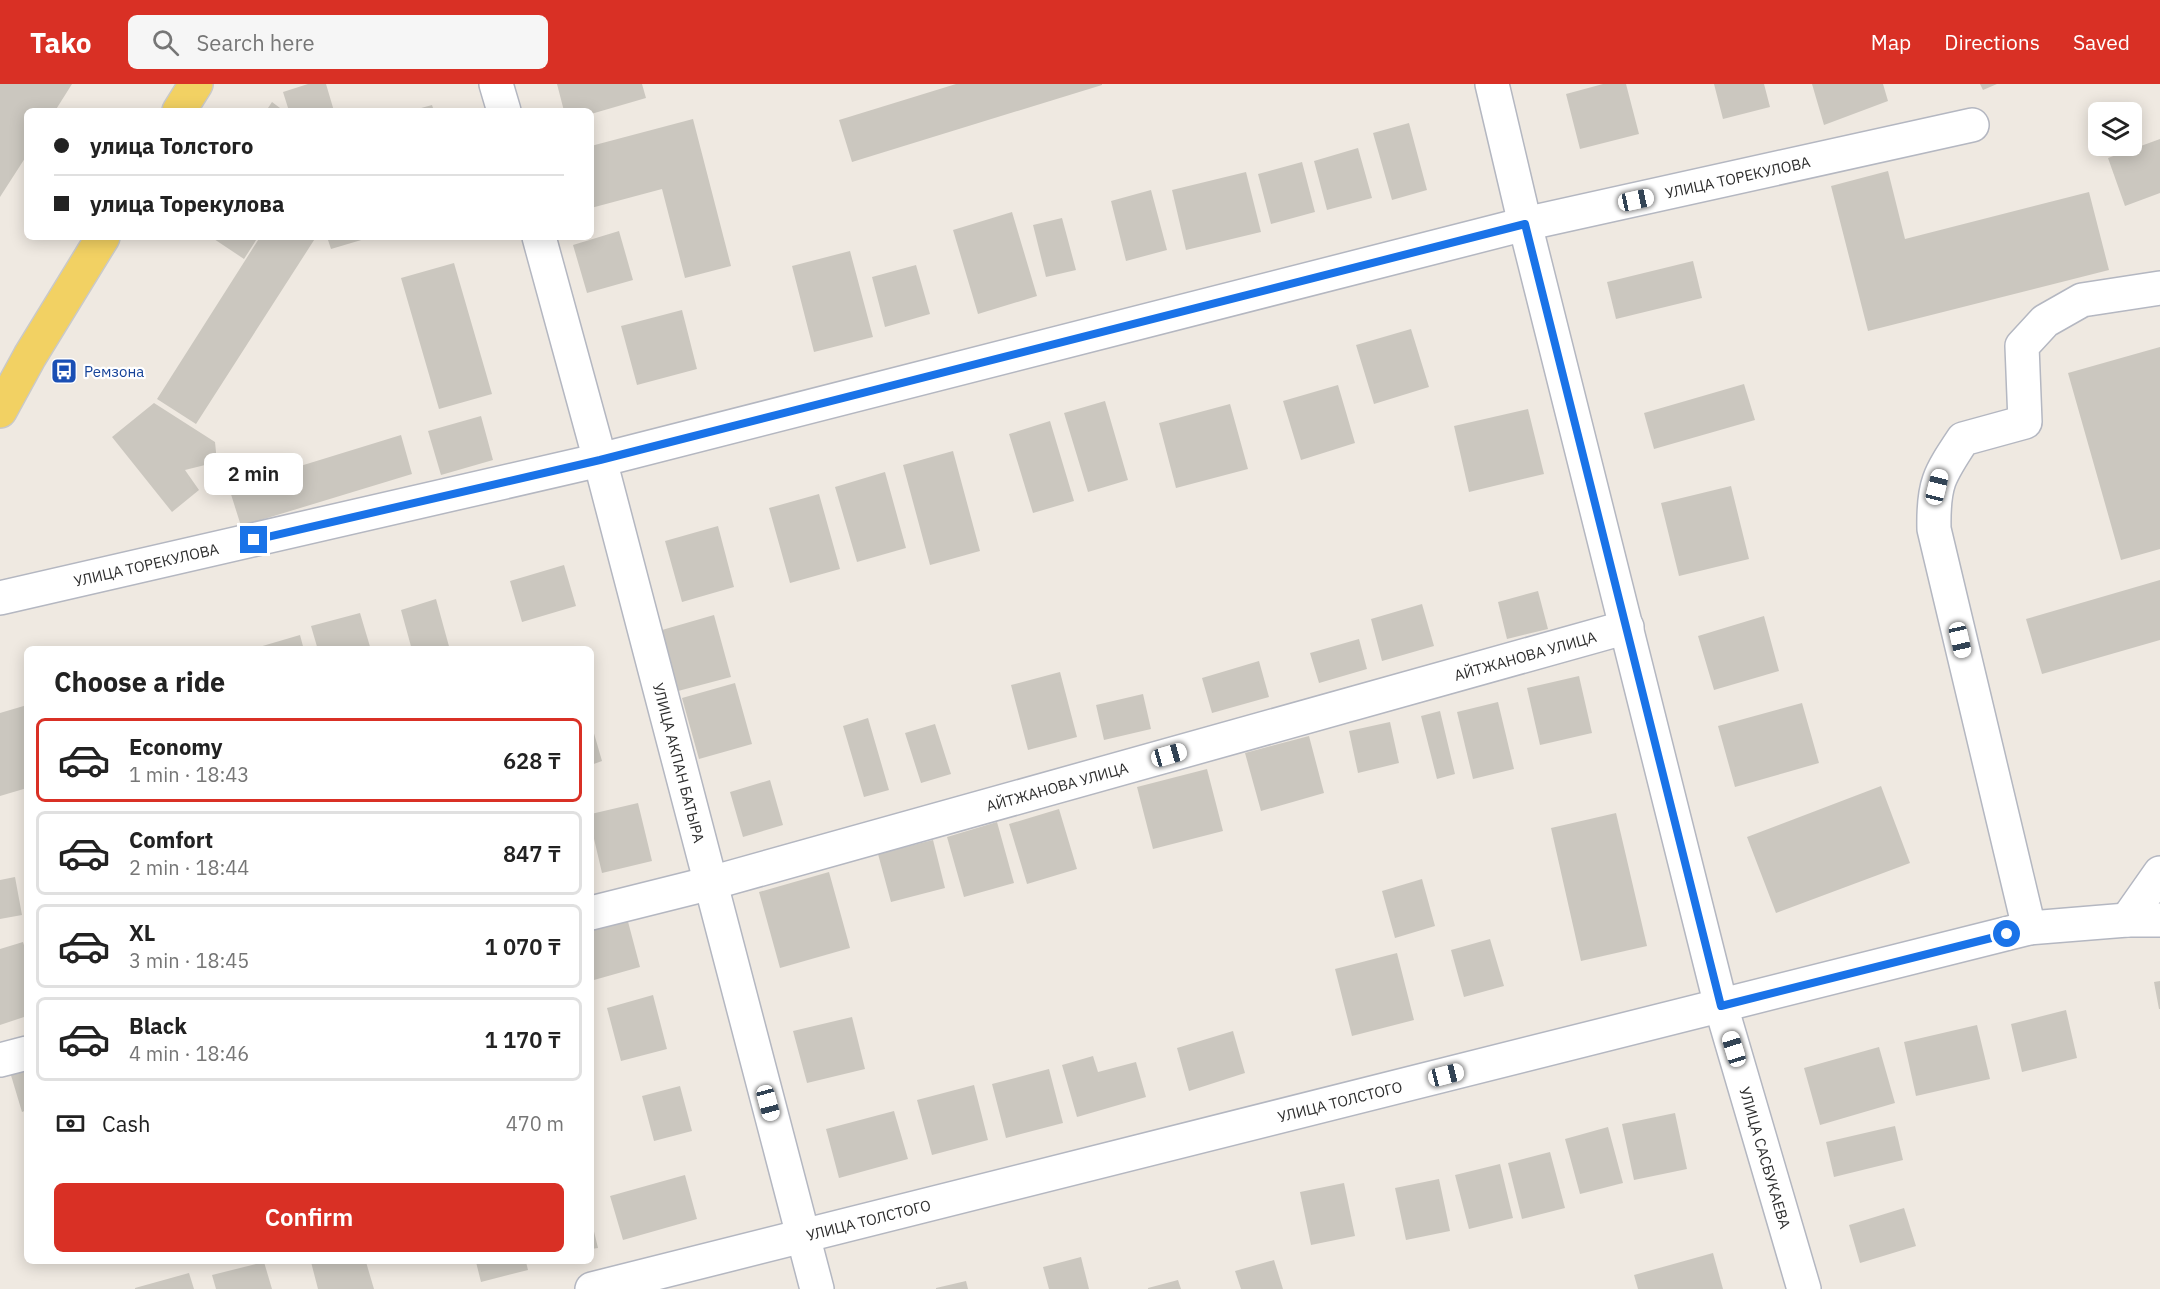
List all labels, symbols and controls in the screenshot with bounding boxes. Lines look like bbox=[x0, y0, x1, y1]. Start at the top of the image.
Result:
search box bbox=[128, 15, 548, 69]
text: Tako bbox=[30, 24, 92, 61]
icon: search bbox=[149, 26, 182, 59]
text: Search here bbox=[197, 28, 314, 57]
text: Map bbox=[1871, 28, 1911, 56]
text: Directions bbox=[1944, 28, 2040, 56]
text: Saved bbox=[2073, 28, 2130, 56]
map controls bbox=[2088, 102, 2142, 156]
button: layers bbox=[2088, 102, 2142, 156]
text: улица Толстого bbox=[90, 131, 253, 160]
street label: УЛИЦА ТОРЕКУЛОВА bbox=[1663, 152, 1812, 202]
car bbox=[1617, 187, 1655, 213]
text: улица Торекулова bbox=[90, 189, 284, 218]
bus stop icon: Ремзона bbox=[49, 356, 79, 386]
place label: Ремзона bbox=[84, 362, 144, 381]
callout: 2 min bbox=[204, 453, 304, 495]
text: 2 min bbox=[228, 460, 279, 487]
car bbox=[1924, 467, 1950, 507]
route end bbox=[240, 526, 267, 553]
street label: УЛИЦА ТОРЕКУЛОВА bbox=[72, 538, 221, 590]
car bbox=[1947, 620, 1973, 660]
street label: АЙТЖАНОВА УЛИЦА bbox=[1452, 626, 1599, 684]
text: Choose a ride bbox=[54, 664, 225, 699]
street label: УЛИЦА АКПАН БАТЫРА bbox=[649, 680, 709, 845]
text: Economy bbox=[129, 732, 223, 761]
icon: car bbox=[57, 733, 111, 787]
car bbox=[1149, 741, 1189, 769]
text: 628 ₸ bbox=[503, 746, 561, 775]
street label: АЙТЖАНОВА УЛИЦА bbox=[984, 757, 1131, 815]
text: 1 min · 18:43 bbox=[129, 761, 249, 788]
text: Comfort bbox=[129, 825, 213, 854]
icon: car bbox=[57, 826, 111, 880]
text: 847 ₸ bbox=[503, 839, 561, 868]
text: 2 min · 18:44 bbox=[129, 854, 249, 881]
text: XL bbox=[129, 918, 155, 947]
icon: car bbox=[57, 919, 111, 973]
route start bbox=[1993, 920, 2020, 947]
text: 1 070 ₸ bbox=[485, 932, 561, 961]
text: 3 min · 18:45 bbox=[129, 947, 249, 974]
text: Black bbox=[129, 1011, 187, 1040]
icon: car bbox=[57, 1012, 111, 1066]
text: 1 170 ₸ bbox=[485, 1025, 561, 1054]
car bbox=[1720, 1029, 1748, 1069]
text: 4 min · 18:46 bbox=[129, 1040, 249, 1067]
car bbox=[1426, 1062, 1466, 1088]
street label: УЛИЦА ТОЛСТОГО bbox=[1275, 1076, 1404, 1126]
car bbox=[755, 1083, 781, 1123]
street label: УЛИЦА САСБУКАЕВА bbox=[1736, 1084, 1795, 1231]
icon: cash bbox=[54, 1107, 87, 1140]
text: Cash bbox=[102, 1109, 151, 1138]
text: 470 m bbox=[506, 1110, 564, 1137]
button: Confirm bbox=[54, 1183, 564, 1252]
street label: УЛИЦА ТОЛСТОГО bbox=[804, 1195, 933, 1244]

